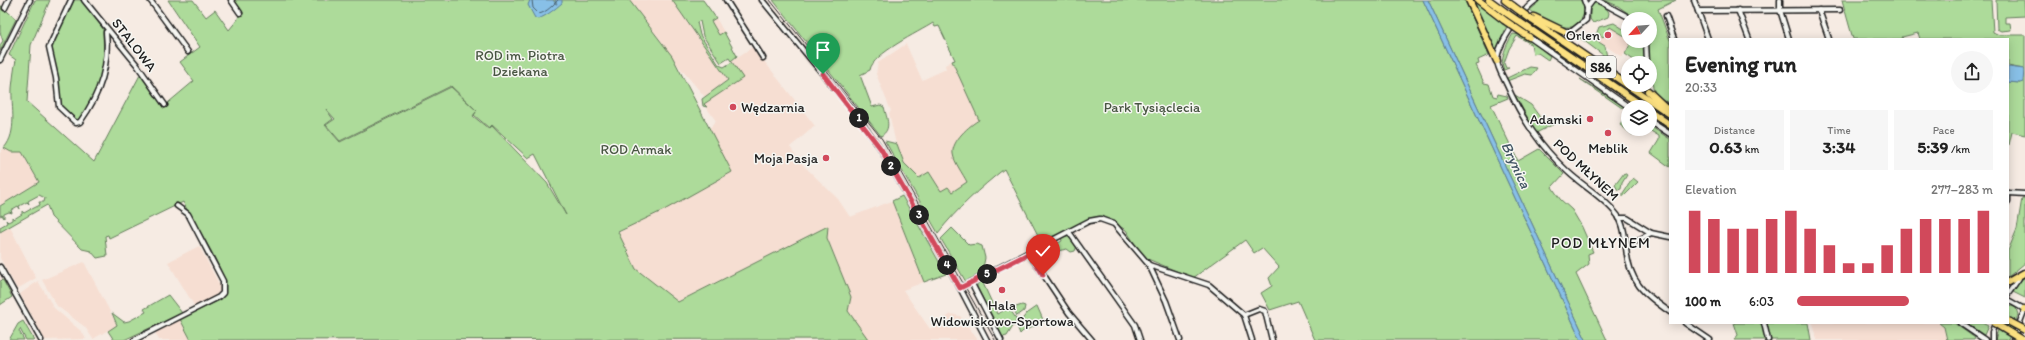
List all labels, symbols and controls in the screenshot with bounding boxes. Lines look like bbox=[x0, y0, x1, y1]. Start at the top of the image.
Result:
north arrow bbox=[1621, 12, 1657, 48]
map controls bbox=[1621, 12, 1657, 136]
street label: STALOWA bbox=[108, 15, 160, 75]
place label: Orlen bbox=[1566, 27, 1600, 44]
marker: Orlen bbox=[1603, 30, 1613, 40]
pin bbox=[806, 33, 840, 74]
icon: arrive bbox=[812, 39, 834, 61]
park label: ROD im. Piotra Dziekana bbox=[475, 47, 565, 80]
text: Evening run bbox=[1685, 51, 1797, 78]
button: share bbox=[1951, 51, 1993, 93]
road number: S86 bbox=[1586, 56, 1616, 78]
button: locate bbox=[1621, 56, 1657, 92]
text: 20:33 bbox=[1685, 80, 1717, 95]
place label: Wędzarnia bbox=[741, 99, 806, 116]
park label: Park Tysiąclecia bbox=[1104, 99, 1201, 116]
button: layers bbox=[1621, 100, 1657, 136]
marker: Wędzarnia bbox=[728, 102, 738, 112]
pin: 1 bbox=[849, 108, 869, 128]
text: 1 bbox=[856, 111, 862, 124]
place label: Adamski bbox=[1530, 111, 1582, 128]
marker: Adamski bbox=[1585, 114, 1595, 124]
text: Distance bbox=[1714, 124, 1755, 137]
text: Time bbox=[1827, 124, 1851, 137]
text: Pace bbox=[1933, 124, 1955, 137]
marker: Meblik bbox=[1603, 128, 1613, 138]
street label: POD MŁYNEM bbox=[1550, 135, 1622, 205]
text: 0.63 bbox=[1709, 137, 1742, 157]
text: 3:34 bbox=[1823, 137, 1855, 157]
text: 5:39 bbox=[1917, 137, 1948, 157]
water label: Brynica bbox=[1497, 139, 1535, 192]
place label: Meblik bbox=[1588, 140, 1629, 157]
park label: ROD Armak bbox=[601, 141, 672, 158]
text: km bbox=[1742, 143, 1759, 156]
text: /km bbox=[1948, 143, 1970, 156]
place label: Moja Pasja bbox=[754, 150, 819, 167]
marker: Moja Pasja bbox=[821, 153, 831, 163]
pin: 2 bbox=[881, 156, 901, 176]
text: 2 bbox=[888, 159, 894, 172]
text: Elevation bbox=[1685, 182, 1737, 197]
text: 277–283 m bbox=[1931, 182, 1993, 197]
pin: 3 bbox=[909, 205, 929, 225]
text: 3 bbox=[916, 208, 922, 221]
pin bbox=[1026, 234, 1060, 275]
district label: POD MŁYNEM bbox=[1551, 234, 1651, 252]
icon: check bbox=[1032, 240, 1054, 262]
pin: 4 bbox=[937, 255, 957, 275]
text: 4 bbox=[944, 258, 950, 271]
pin: 5 bbox=[977, 264, 997, 284]
text: 5 bbox=[984, 267, 990, 280]
marker: Hala Widowiskowo-Sportowa bbox=[997, 285, 1007, 295]
text: 100 m bbox=[1685, 294, 1721, 309]
text: 6:03 bbox=[1749, 294, 1774, 309]
place label: Hala Widowiskowo-Sportowa bbox=[930, 297, 1074, 330]

